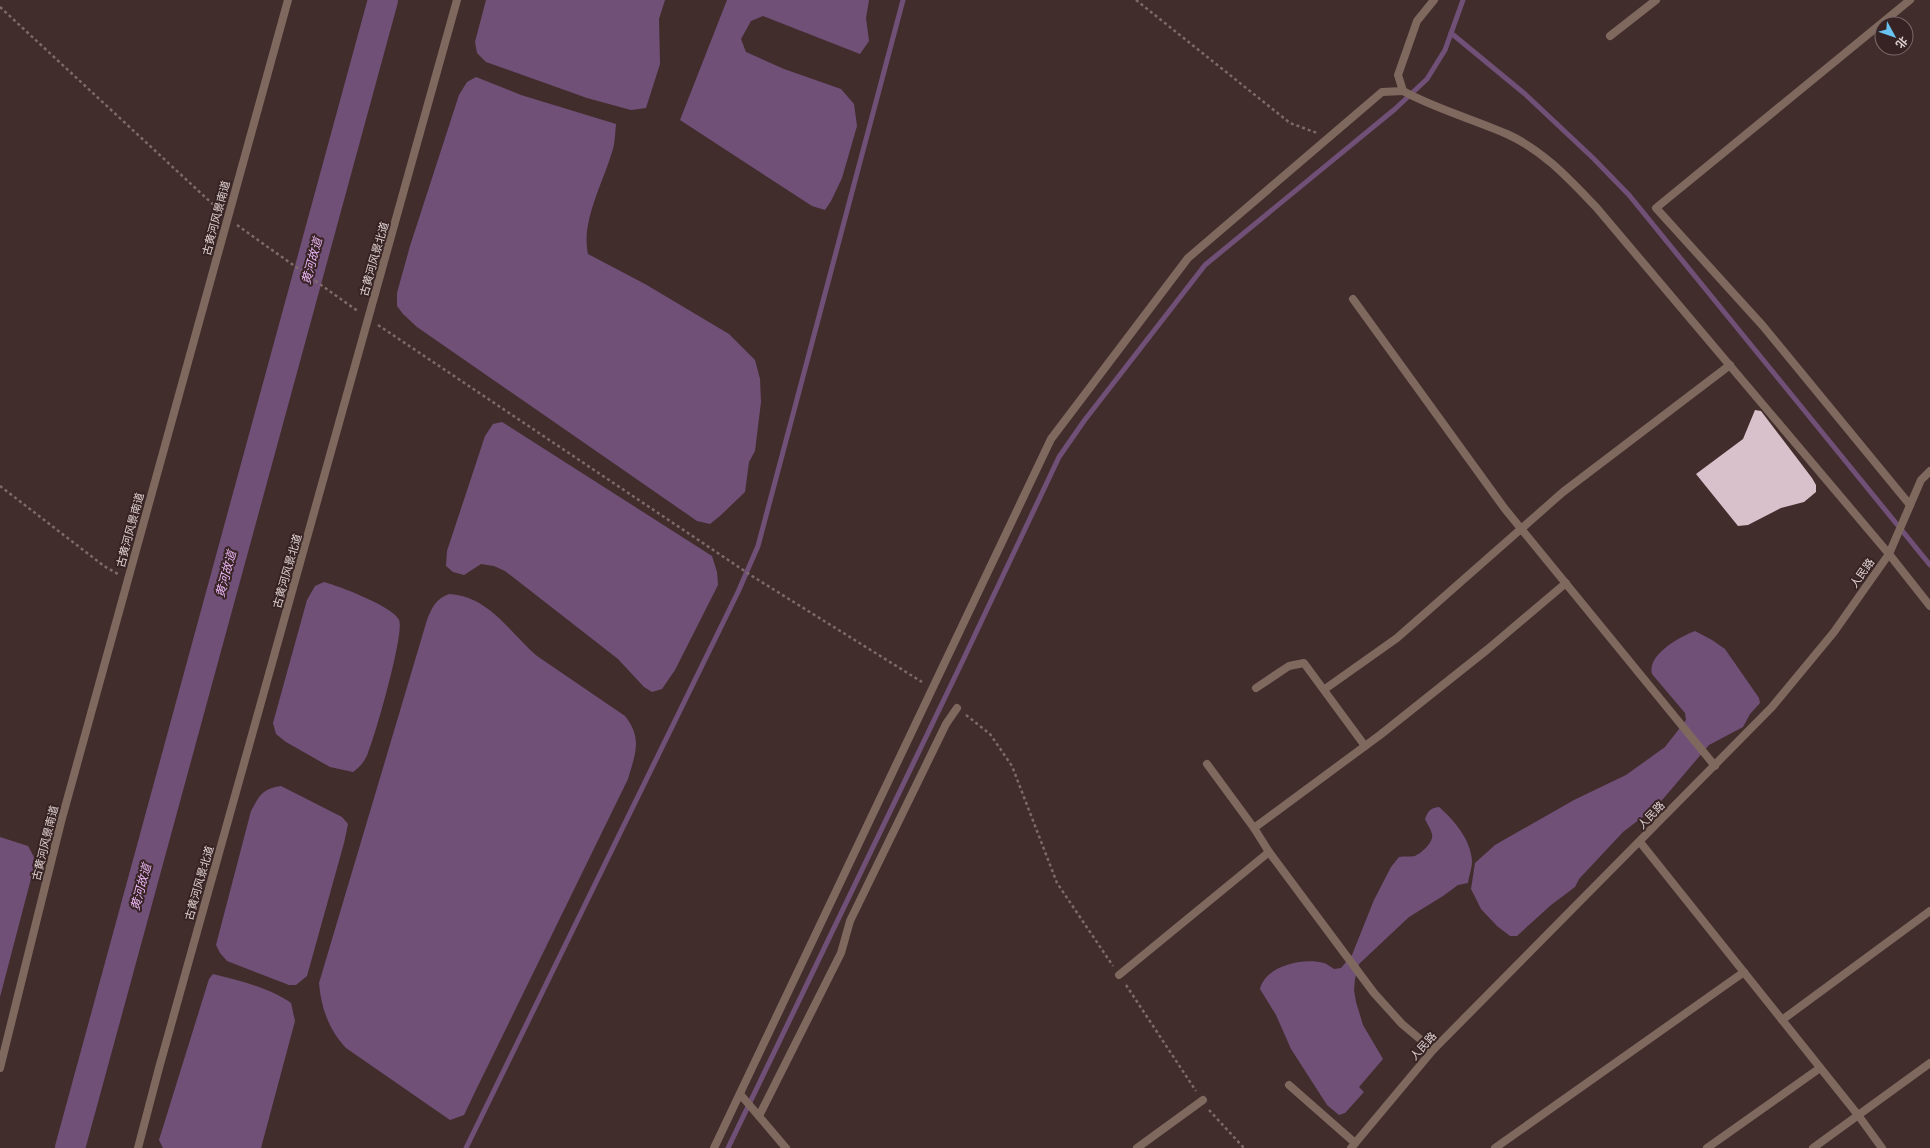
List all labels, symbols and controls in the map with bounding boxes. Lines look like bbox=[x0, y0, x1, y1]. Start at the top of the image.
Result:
north arrow bbox=[1874, 16, 1914, 56]
text: 北 bbox=[1894, 34, 1910, 50]
street label: 古黄河风景南道 bbox=[200, 179, 232, 257]
street label: 古黄河风景北道 bbox=[358, 220, 390, 298]
water label: 黄河故道 bbox=[299, 234, 325, 286]
street label: 古黄河风景南道 bbox=[114, 491, 146, 569]
street label: 古黄河风景北道 bbox=[271, 532, 303, 610]
water label: 黄河故道 bbox=[213, 547, 239, 599]
street label: 人民路 bbox=[1848, 556, 1876, 590]
street label: 人民路 bbox=[1635, 799, 1667, 831]
street label: 古黄河风景南道 bbox=[30, 804, 60, 882]
street label: 古黄河风景北道 bbox=[183, 844, 215, 922]
water label: 黄河故道 bbox=[128, 860, 154, 912]
street label: 人民路 bbox=[1408, 1030, 1438, 1062]

